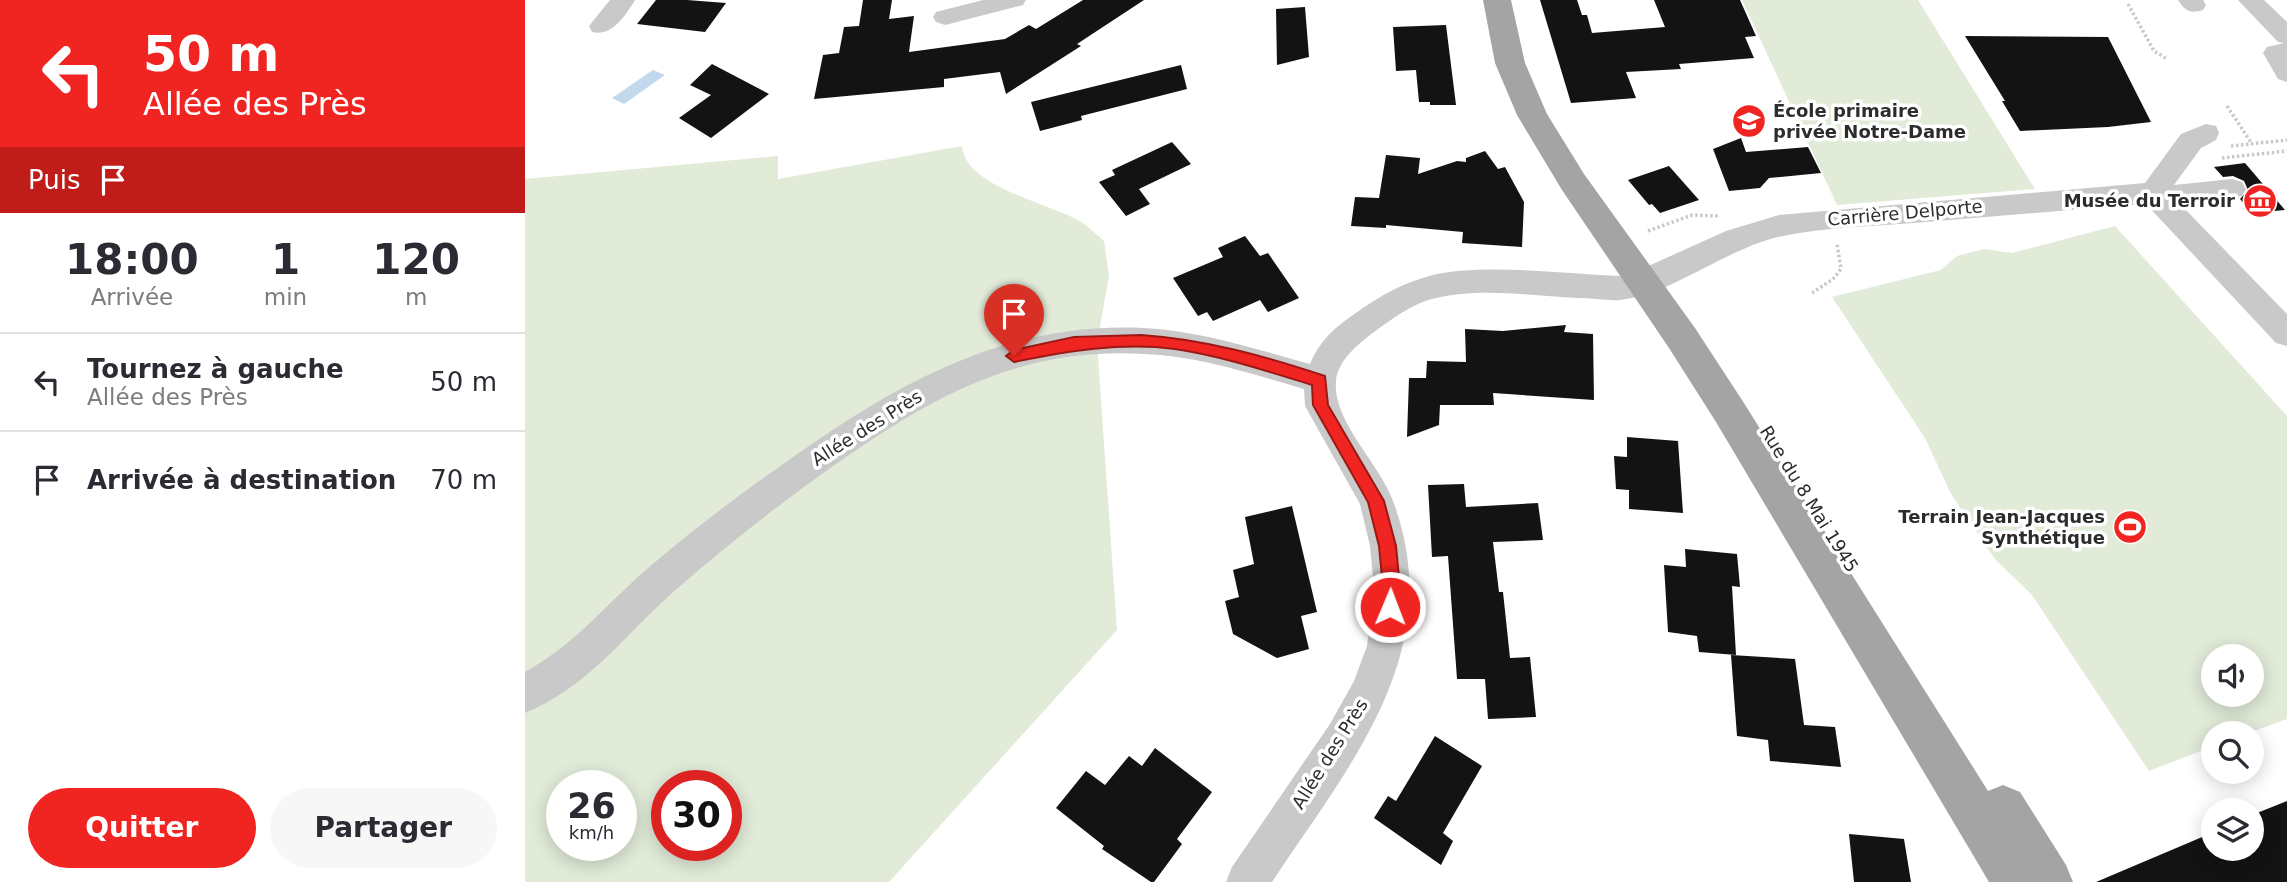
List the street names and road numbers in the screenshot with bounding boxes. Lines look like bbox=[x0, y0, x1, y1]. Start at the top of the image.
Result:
street label: Carrière Delporte bbox=[1826, 195, 1984, 230]
street label: Allée des Près bbox=[808, 385, 926, 470]
street label: Rue du 8 Mai 1945 bbox=[1756, 422, 1863, 576]
street label: Allée des Près bbox=[1287, 695, 1372, 813]

